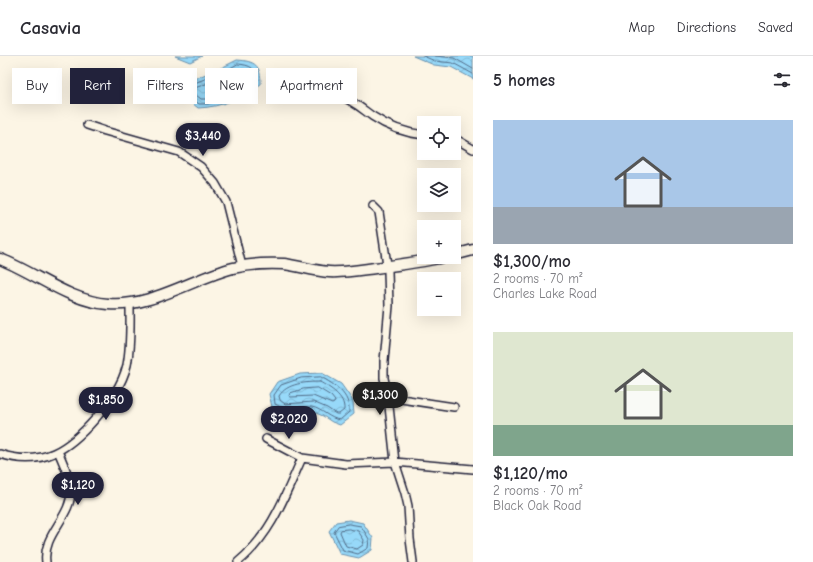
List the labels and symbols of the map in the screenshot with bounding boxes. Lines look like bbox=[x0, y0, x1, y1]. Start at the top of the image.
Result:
pin: $3,440 bbox=[170, 123, 236, 157]
pin: $1,300 bbox=[347, 382, 413, 416]
pin: $1,850 bbox=[73, 387, 139, 421]
pin: $2,020 bbox=[256, 406, 322, 440]
pin: $1,120 bbox=[45, 472, 111, 506]

